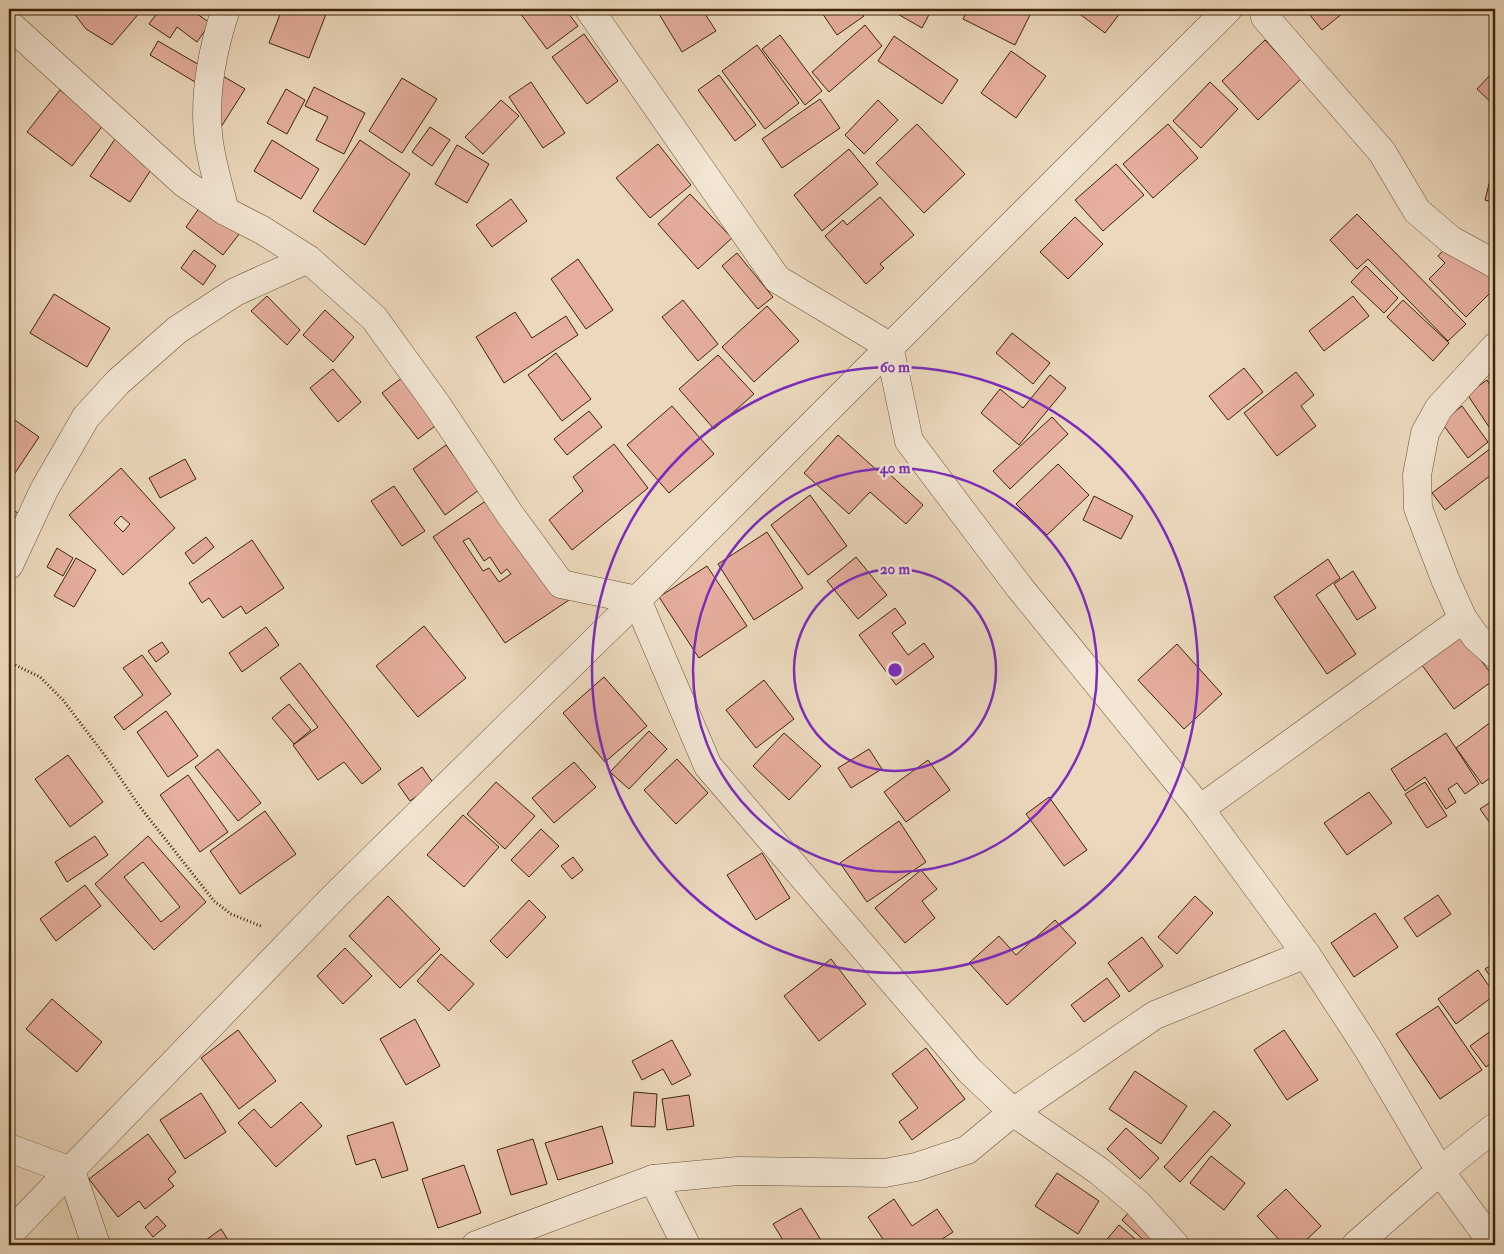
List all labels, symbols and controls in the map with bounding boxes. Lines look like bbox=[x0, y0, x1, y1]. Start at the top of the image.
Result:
text: 60 m bbox=[880, 358, 910, 377]
text: 40 m bbox=[879, 459, 911, 478]
text: 20 m bbox=[880, 560, 910, 579]
centre of rings bbox=[886, 661, 904, 679]

